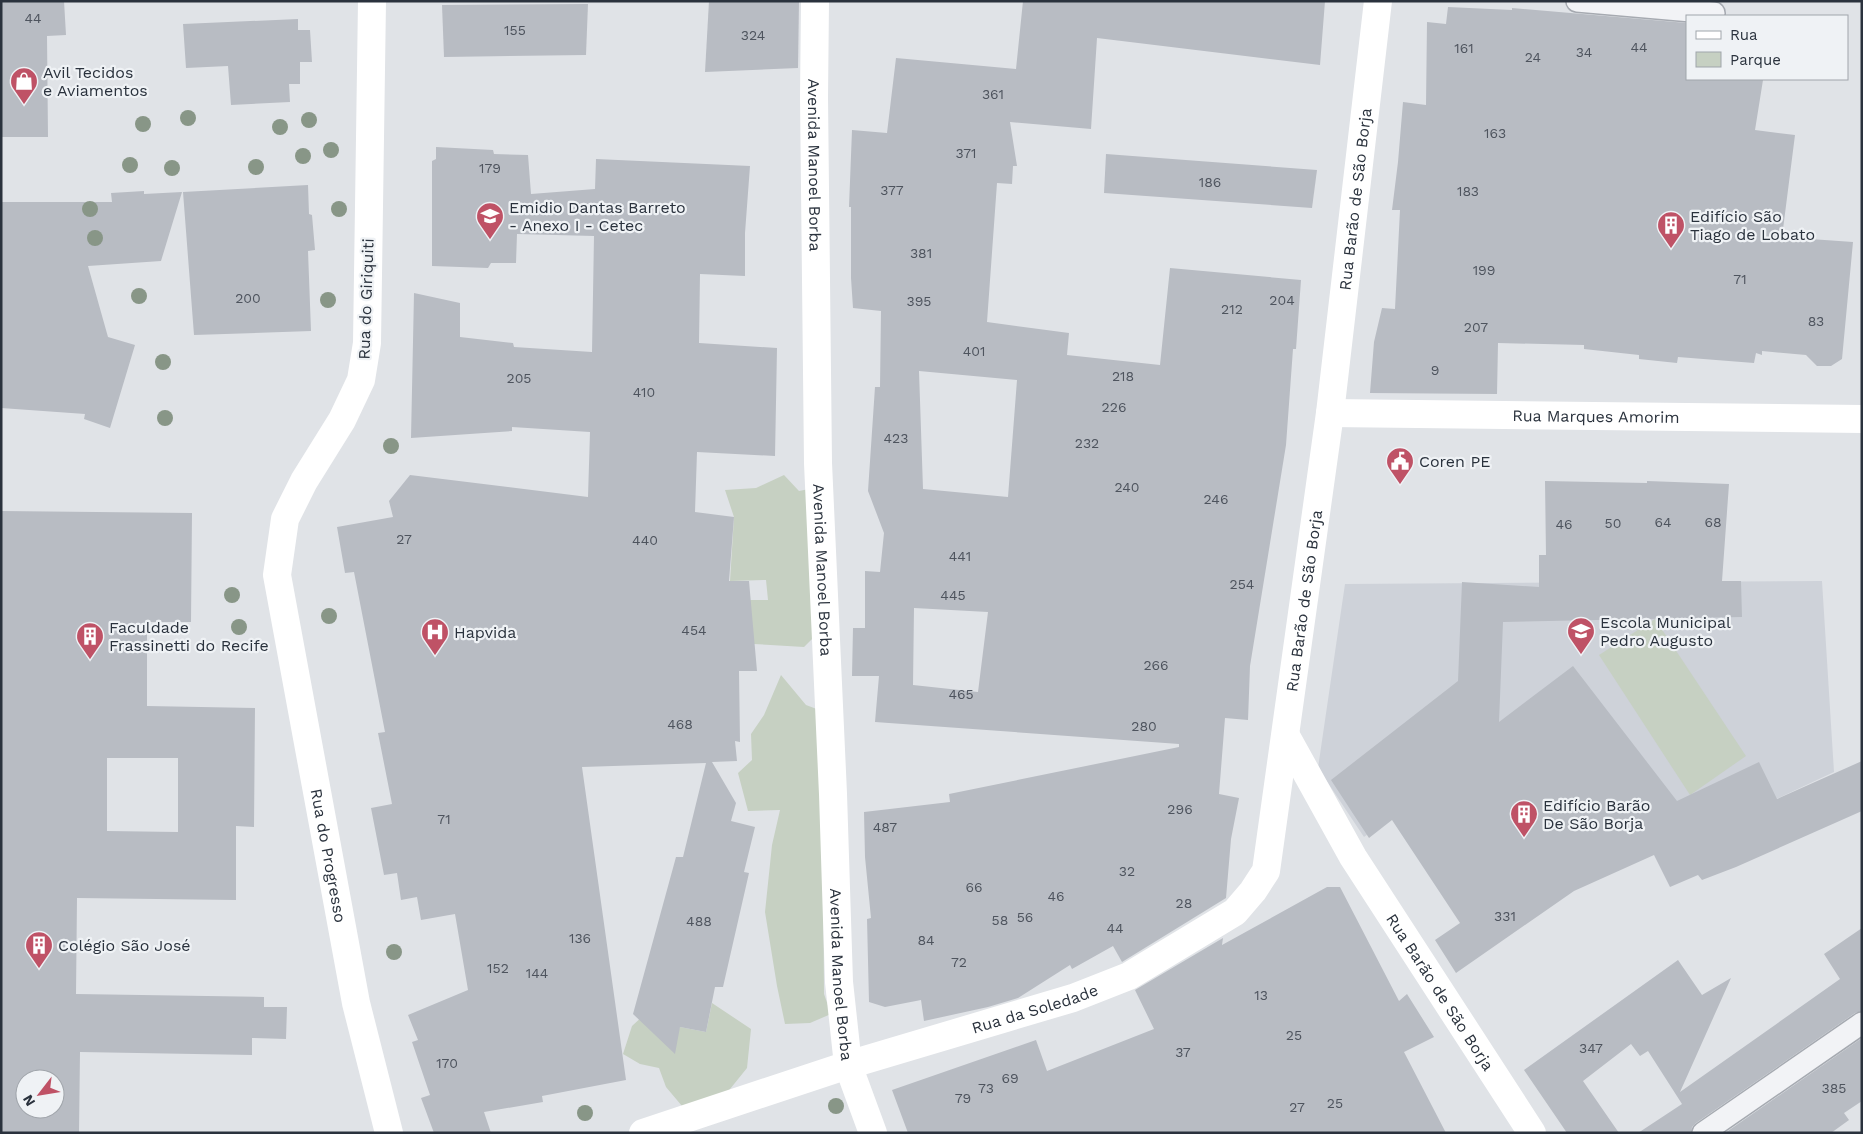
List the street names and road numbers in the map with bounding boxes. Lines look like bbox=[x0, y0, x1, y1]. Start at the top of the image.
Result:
street label: Avenida Manoel Borba bbox=[804, 78, 825, 252]
street label: Rua Barão de São Borja bbox=[1335, 107, 1375, 291]
street label: Rua do Giriquiti bbox=[354, 238, 378, 360]
street label: Rua Marques Amorim bbox=[1512, 406, 1680, 426]
street label: Avenida Manoel Borba bbox=[809, 483, 836, 657]
street label: Rua Barão de São Borja bbox=[1282, 509, 1326, 693]
street label: Rua do Progresso bbox=[307, 787, 350, 924]
street label: Avenida Manoel Borba bbox=[827, 888, 857, 1062]
street label: Rua Barão de São Borja bbox=[1383, 910, 1498, 1074]
street label: Rua da Soledade bbox=[969, 980, 1101, 1037]

